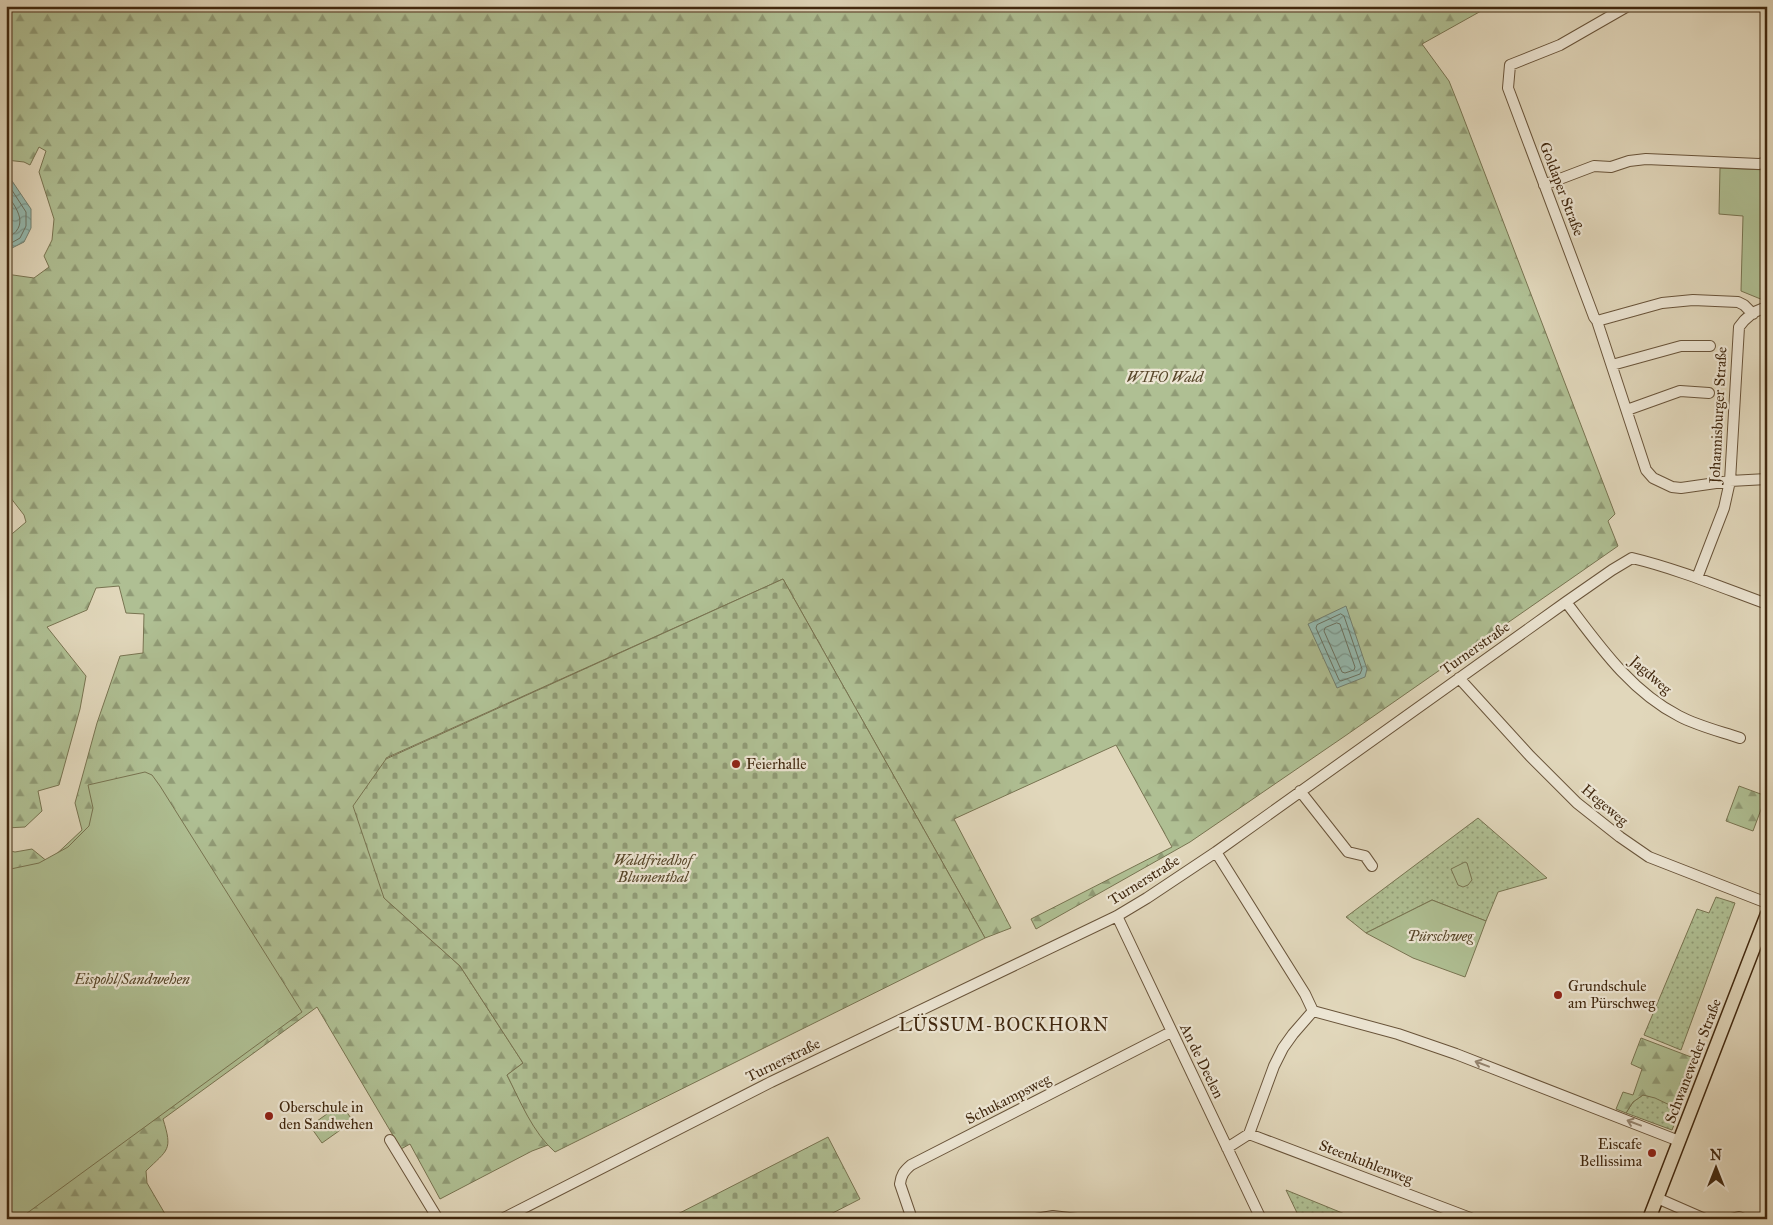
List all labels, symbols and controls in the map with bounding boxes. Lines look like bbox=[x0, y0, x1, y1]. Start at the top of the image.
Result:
street label: Goldaper Straße bbox=[1536, 140, 1588, 238]
street label: Johannisburger Straße bbox=[1705, 346, 1732, 486]
park label: WIFO Wald bbox=[1127, 368, 1205, 386]
street label: Turnerstraße bbox=[1437, 618, 1513, 678]
street label: Jagdweg bbox=[1624, 651, 1676, 699]
place label: Feierhalle bbox=[746, 755, 807, 773]
marker: Feierhalle bbox=[730, 758, 742, 770]
street label: Hegeweg bbox=[1578, 780, 1633, 830]
park label: Waldfriedhof Blumenthal bbox=[614, 851, 696, 886]
street label: Turnerstraße bbox=[1105, 851, 1183, 909]
park label: Pürschweg bbox=[1407, 927, 1474, 945]
park label: Eispohl/Sandwehen bbox=[73, 970, 190, 989]
place label: Grundschule am Pürschweg bbox=[1568, 977, 1656, 1012]
marker: Grundschule am Pürschweg bbox=[1552, 989, 1564, 1001]
street label: Schwaneweder Straße bbox=[1661, 996, 1725, 1126]
district label: LÜSSUM-BOCKHORN bbox=[899, 1013, 1109, 1036]
street label: An de Deelen bbox=[1176, 1020, 1228, 1101]
street label: Turnerstraße bbox=[743, 1034, 823, 1086]
one-way arrow bbox=[1475, 1059, 1490, 1069]
street label: Schukampsweg bbox=[962, 1069, 1054, 1128]
place label: Oberschule in den Sandwehen bbox=[279, 1098, 373, 1133]
marker: Oberschule in den Sandwehen bbox=[263, 1110, 275, 1122]
one-way arrow bbox=[1627, 1118, 1642, 1127]
place label: Eiscafe Bellissima bbox=[1580, 1135, 1643, 1170]
street label: Steenkuhlenweg bbox=[1317, 1136, 1416, 1188]
north arrow bbox=[1690, 1142, 1740, 1192]
marker: Eiscafe Bellissima bbox=[1646, 1147, 1658, 1159]
text: N bbox=[1710, 1147, 1722, 1164]

